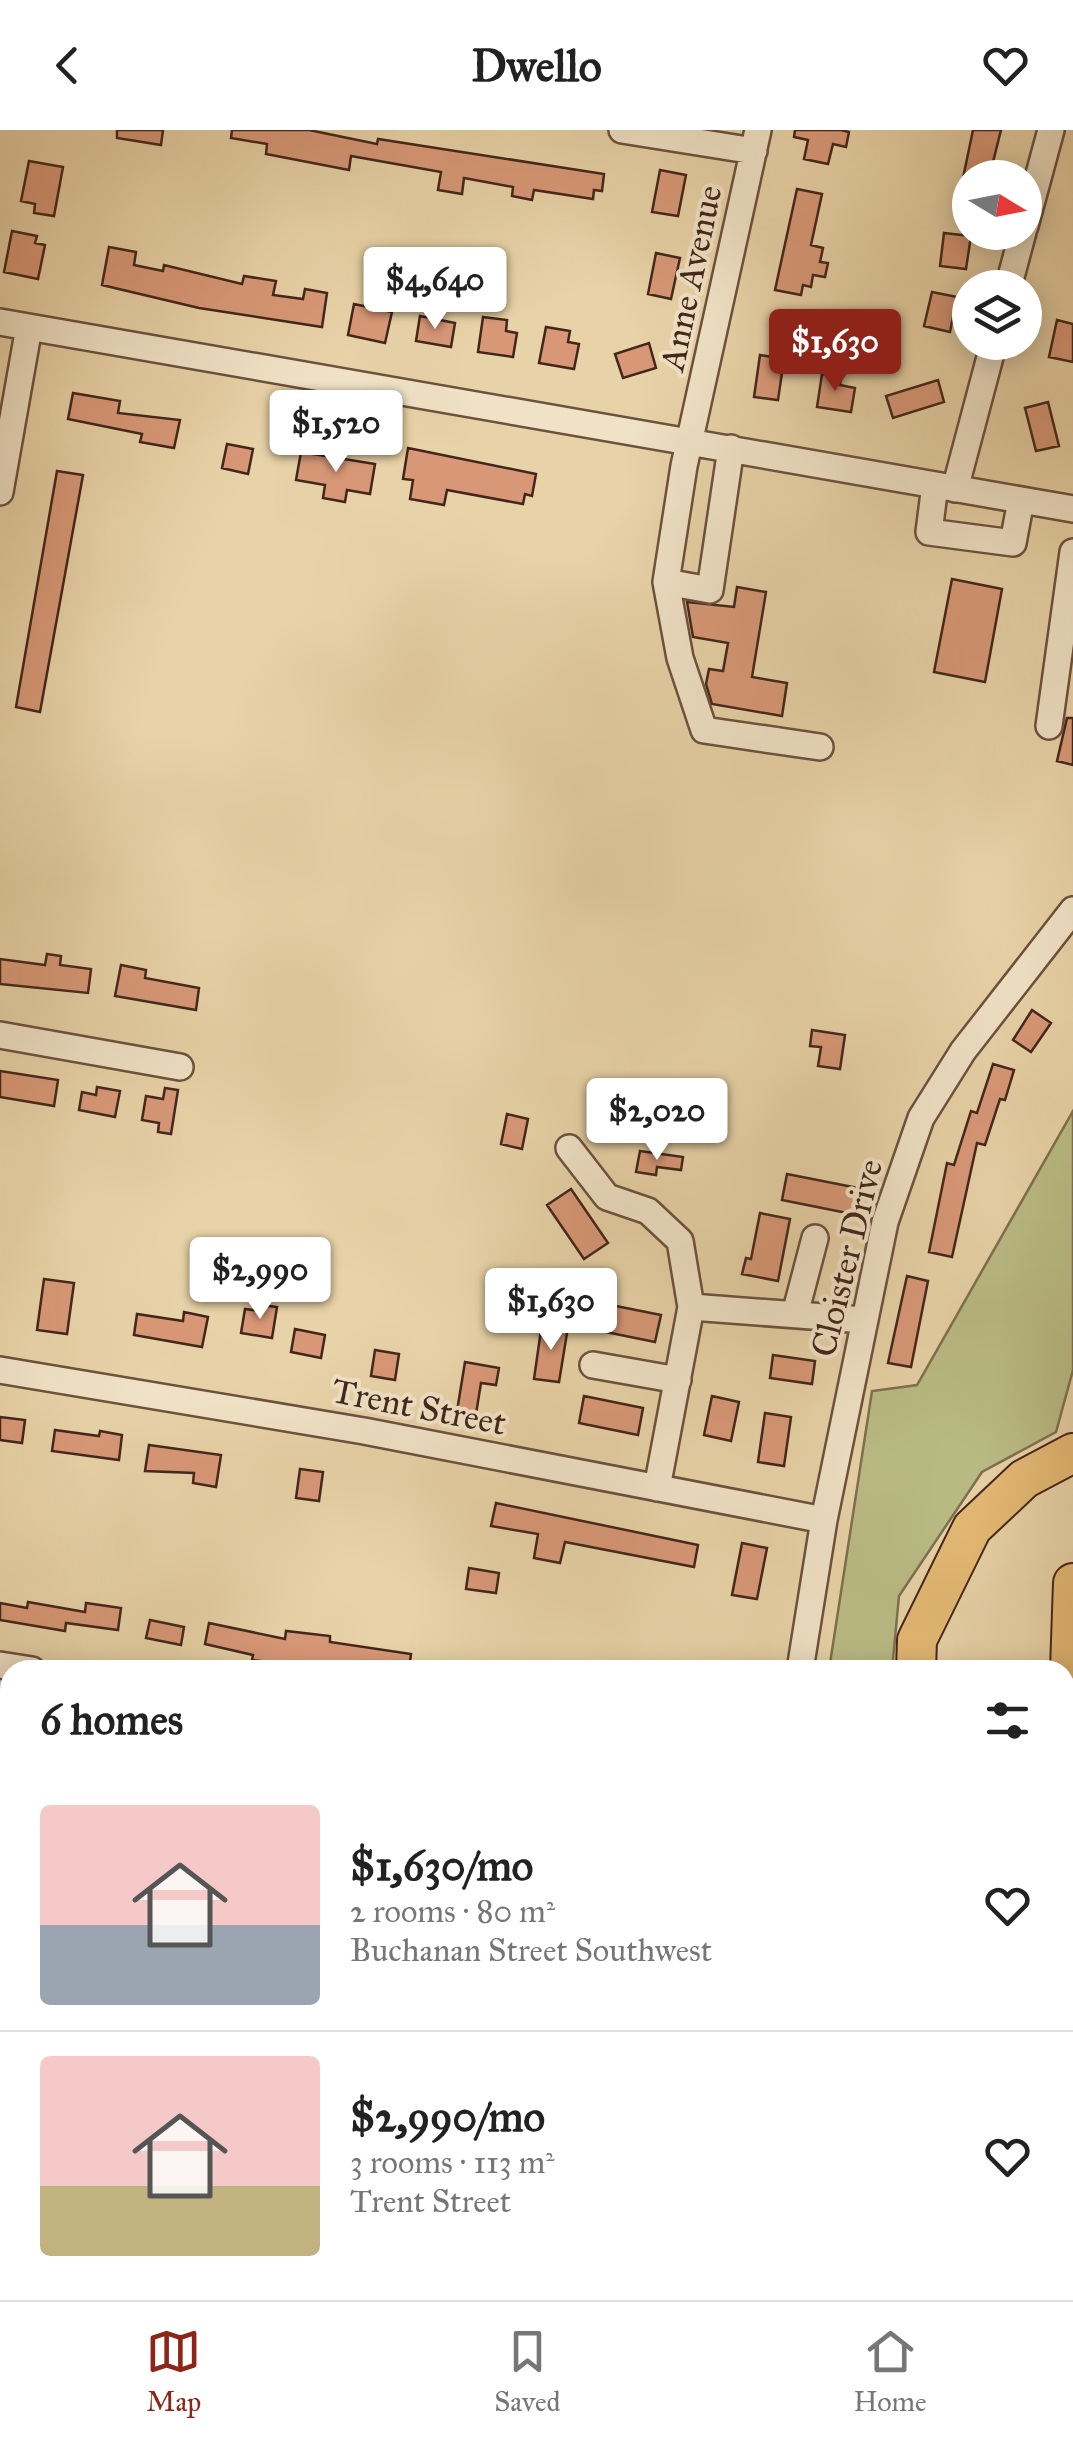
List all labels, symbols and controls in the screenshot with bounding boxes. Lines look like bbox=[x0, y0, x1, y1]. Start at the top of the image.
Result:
icon: back bbox=[40, 38, 95, 93]
text: Dwello bbox=[471, 38, 602, 93]
icon: heart bbox=[978, 38, 1033, 93]
north arrow bbox=[952, 160, 1042, 250]
map controls bbox=[952, 160, 1042, 360]
street label: Anne Avenue bbox=[650, 181, 732, 377]
pin: $4,640 bbox=[354, 247, 516, 332]
text: $4,640 bbox=[386, 260, 484, 299]
button: layers bbox=[952, 270, 1042, 360]
pin: $1,630 bbox=[754, 309, 916, 394]
text: $1,630 bbox=[791, 322, 879, 361]
pin: $1,520 bbox=[255, 390, 417, 475]
text: $1,520 bbox=[292, 403, 380, 442]
pin: $2,020 bbox=[576, 1078, 738, 1163]
text: $2,020 bbox=[609, 1091, 705, 1130]
street label: Cloister Drive bbox=[802, 1155, 892, 1361]
pin: $2,990 bbox=[179, 1237, 341, 1322]
text: $2,990 bbox=[212, 1250, 308, 1289]
pin: $1,630 bbox=[470, 1268, 632, 1353]
text: $1,630 bbox=[507, 1281, 595, 1320]
street label: Trent Street bbox=[328, 1369, 510, 1445]
icon: filters bbox=[980, 1693, 1035, 1748]
text: 6 homes bbox=[40, 1694, 183, 1746]
text: $1,630/mo bbox=[350, 1840, 533, 1892]
icon: home bbox=[120, 1845, 240, 1965]
icon: heart bbox=[980, 1878, 1035, 1933]
text: 2 rooms · 80 m² bbox=[350, 1892, 555, 1931]
text: Buchanan Street Southwest bbox=[350, 1931, 712, 1970]
text: $2,990/mo bbox=[350, 2091, 545, 2143]
icon: home bbox=[120, 2096, 240, 2216]
icon: heart bbox=[980, 2129, 1035, 2184]
text: 3 rooms · 113 m² bbox=[350, 2143, 555, 2182]
text: Trent Street bbox=[350, 2182, 511, 2221]
tab: Map bbox=[146, 2324, 201, 2419]
tab: Saved bbox=[494, 2324, 561, 2419]
tab: Home bbox=[853, 2324, 927, 2419]

